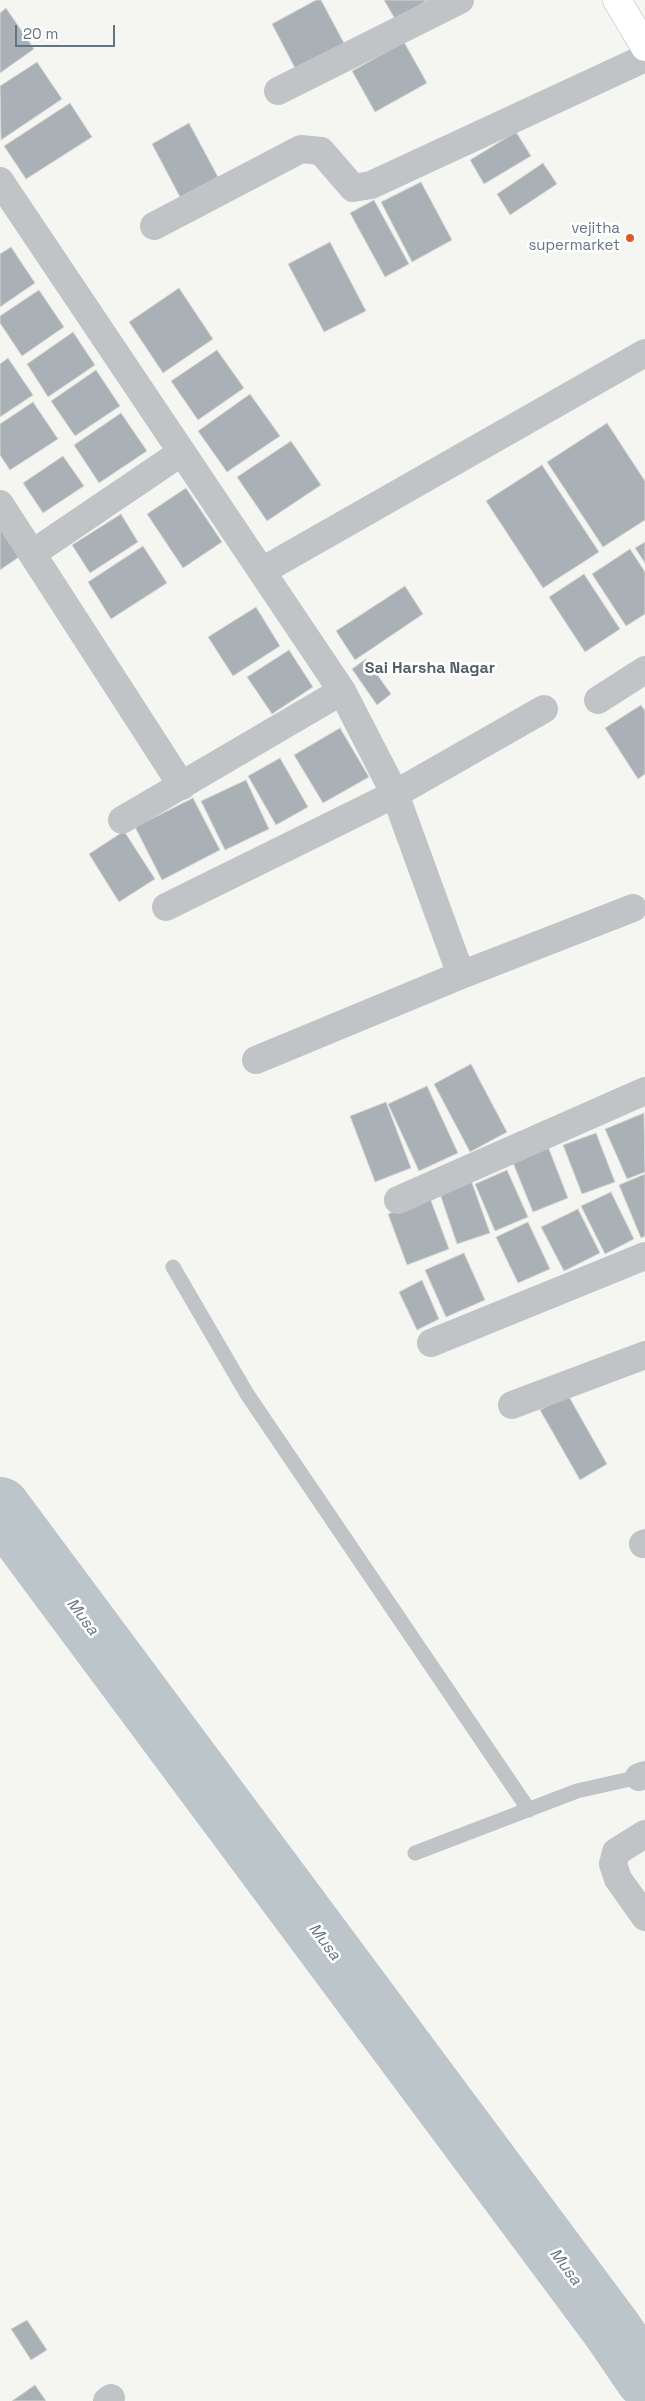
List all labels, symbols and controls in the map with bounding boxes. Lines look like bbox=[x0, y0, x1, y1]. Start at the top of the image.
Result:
scale bar bbox=[18, 15, 118, 47]
text: 20 m bbox=[23, 24, 58, 43]
place label: vejitha supermarket bbox=[528, 220, 620, 255]
marker: vejitha supermarket bbox=[624, 232, 636, 244]
district label: Sai Harsha Nagar bbox=[365, 659, 495, 679]
water label: Musa bbox=[62, 1595, 102, 1639]
water label: Musa bbox=[304, 1920, 344, 1964]
water label: Musa bbox=[545, 2245, 585, 2289]

